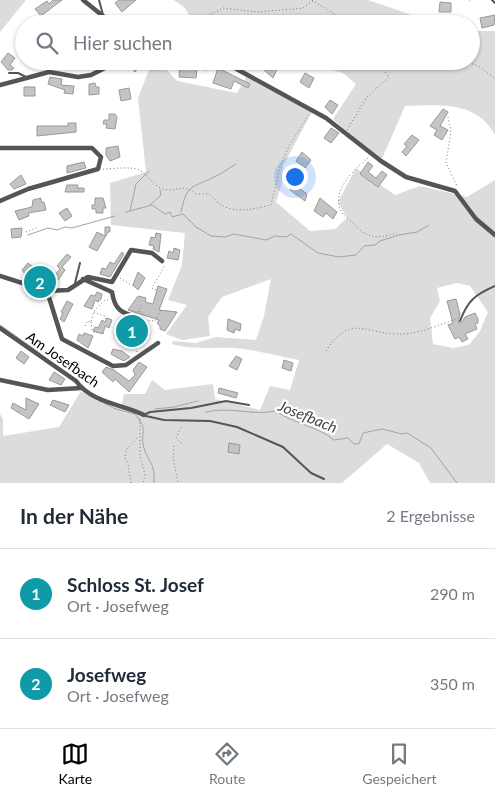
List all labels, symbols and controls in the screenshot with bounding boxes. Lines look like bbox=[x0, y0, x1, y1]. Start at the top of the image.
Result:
search box bbox=[15, 15, 480, 70]
icon: search bbox=[33, 29, 61, 57]
text: Hier suchen bbox=[73, 31, 172, 54]
your location bbox=[282, 164, 308, 190]
pin: 2 bbox=[24, 263, 56, 301]
pin: 1 bbox=[116, 312, 148, 350]
street label: Am Josefbach bbox=[23, 328, 103, 390]
water label: Josefbach bbox=[275, 396, 340, 436]
text: In der Nähe bbox=[20, 503, 128, 528]
text: 2 Ergebnisse bbox=[386, 506, 475, 525]
text: Schloss St. Josef bbox=[67, 573, 204, 596]
text: 1 bbox=[31, 584, 41, 603]
text: 290 m bbox=[430, 584, 475, 603]
text: Ort · Josefweg bbox=[67, 596, 169, 615]
text: Josefweg bbox=[67, 663, 146, 686]
text: 2 bbox=[31, 674, 41, 693]
text: 350 m bbox=[430, 674, 475, 693]
text: Ort · Josefweg bbox=[67, 686, 169, 705]
tab: Karte bbox=[58, 740, 92, 787]
tab: Route bbox=[209, 740, 245, 787]
tab: Gespeichert bbox=[362, 740, 437, 787]

